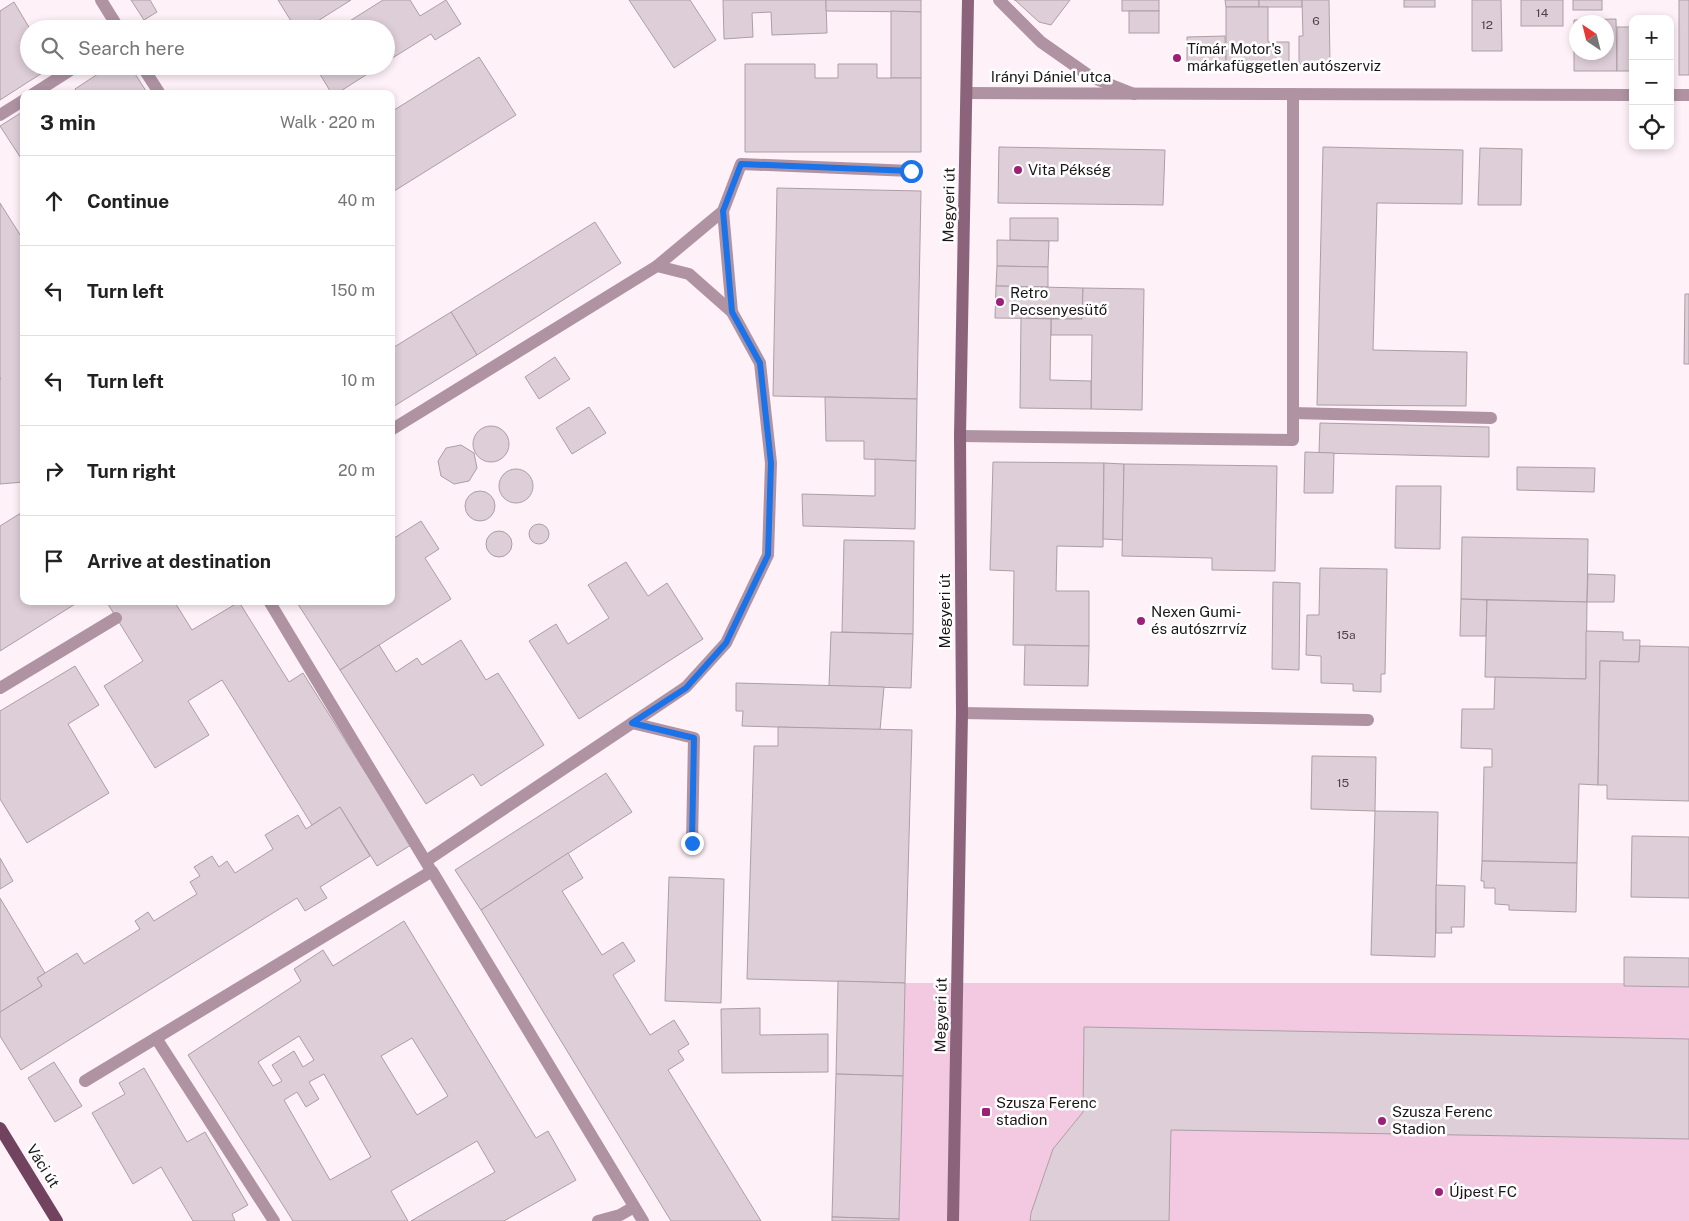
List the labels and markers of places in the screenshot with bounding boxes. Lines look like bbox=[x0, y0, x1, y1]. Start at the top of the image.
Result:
place label: Tímár Motor's márkafüggetlen autószerviz bbox=[1187, 40, 1381, 74]
marker: Tímár Motor's márkafüggetlen autószerviz bbox=[1171, 52, 1183, 64]
place label: Vita Pékség bbox=[1028, 161, 1111, 178]
marker: Vita Pékség bbox=[1012, 164, 1024, 176]
place label: Retro Pecsenyesütő bbox=[1010, 284, 1108, 318]
marker: Retro Pecsenyesütő bbox=[994, 296, 1006, 308]
place label: Nexen Gumi- és autószrrvíz bbox=[1151, 603, 1247, 637]
marker: Nexen Gumi- és autószrrvíz bbox=[1135, 615, 1147, 627]
place label: Szusza Ferenc stadion bbox=[996, 1094, 1097, 1128]
place label: Szusza Ferenc Stadion bbox=[1392, 1103, 1493, 1137]
marker: Szusza Ferenc stadion bbox=[980, 1106, 992, 1118]
marker: Szusza Ferenc Stadion bbox=[1376, 1115, 1388, 1127]
place label: Újpest FC bbox=[1449, 1182, 1517, 1200]
marker: Újpest FC bbox=[1433, 1186, 1445, 1198]

